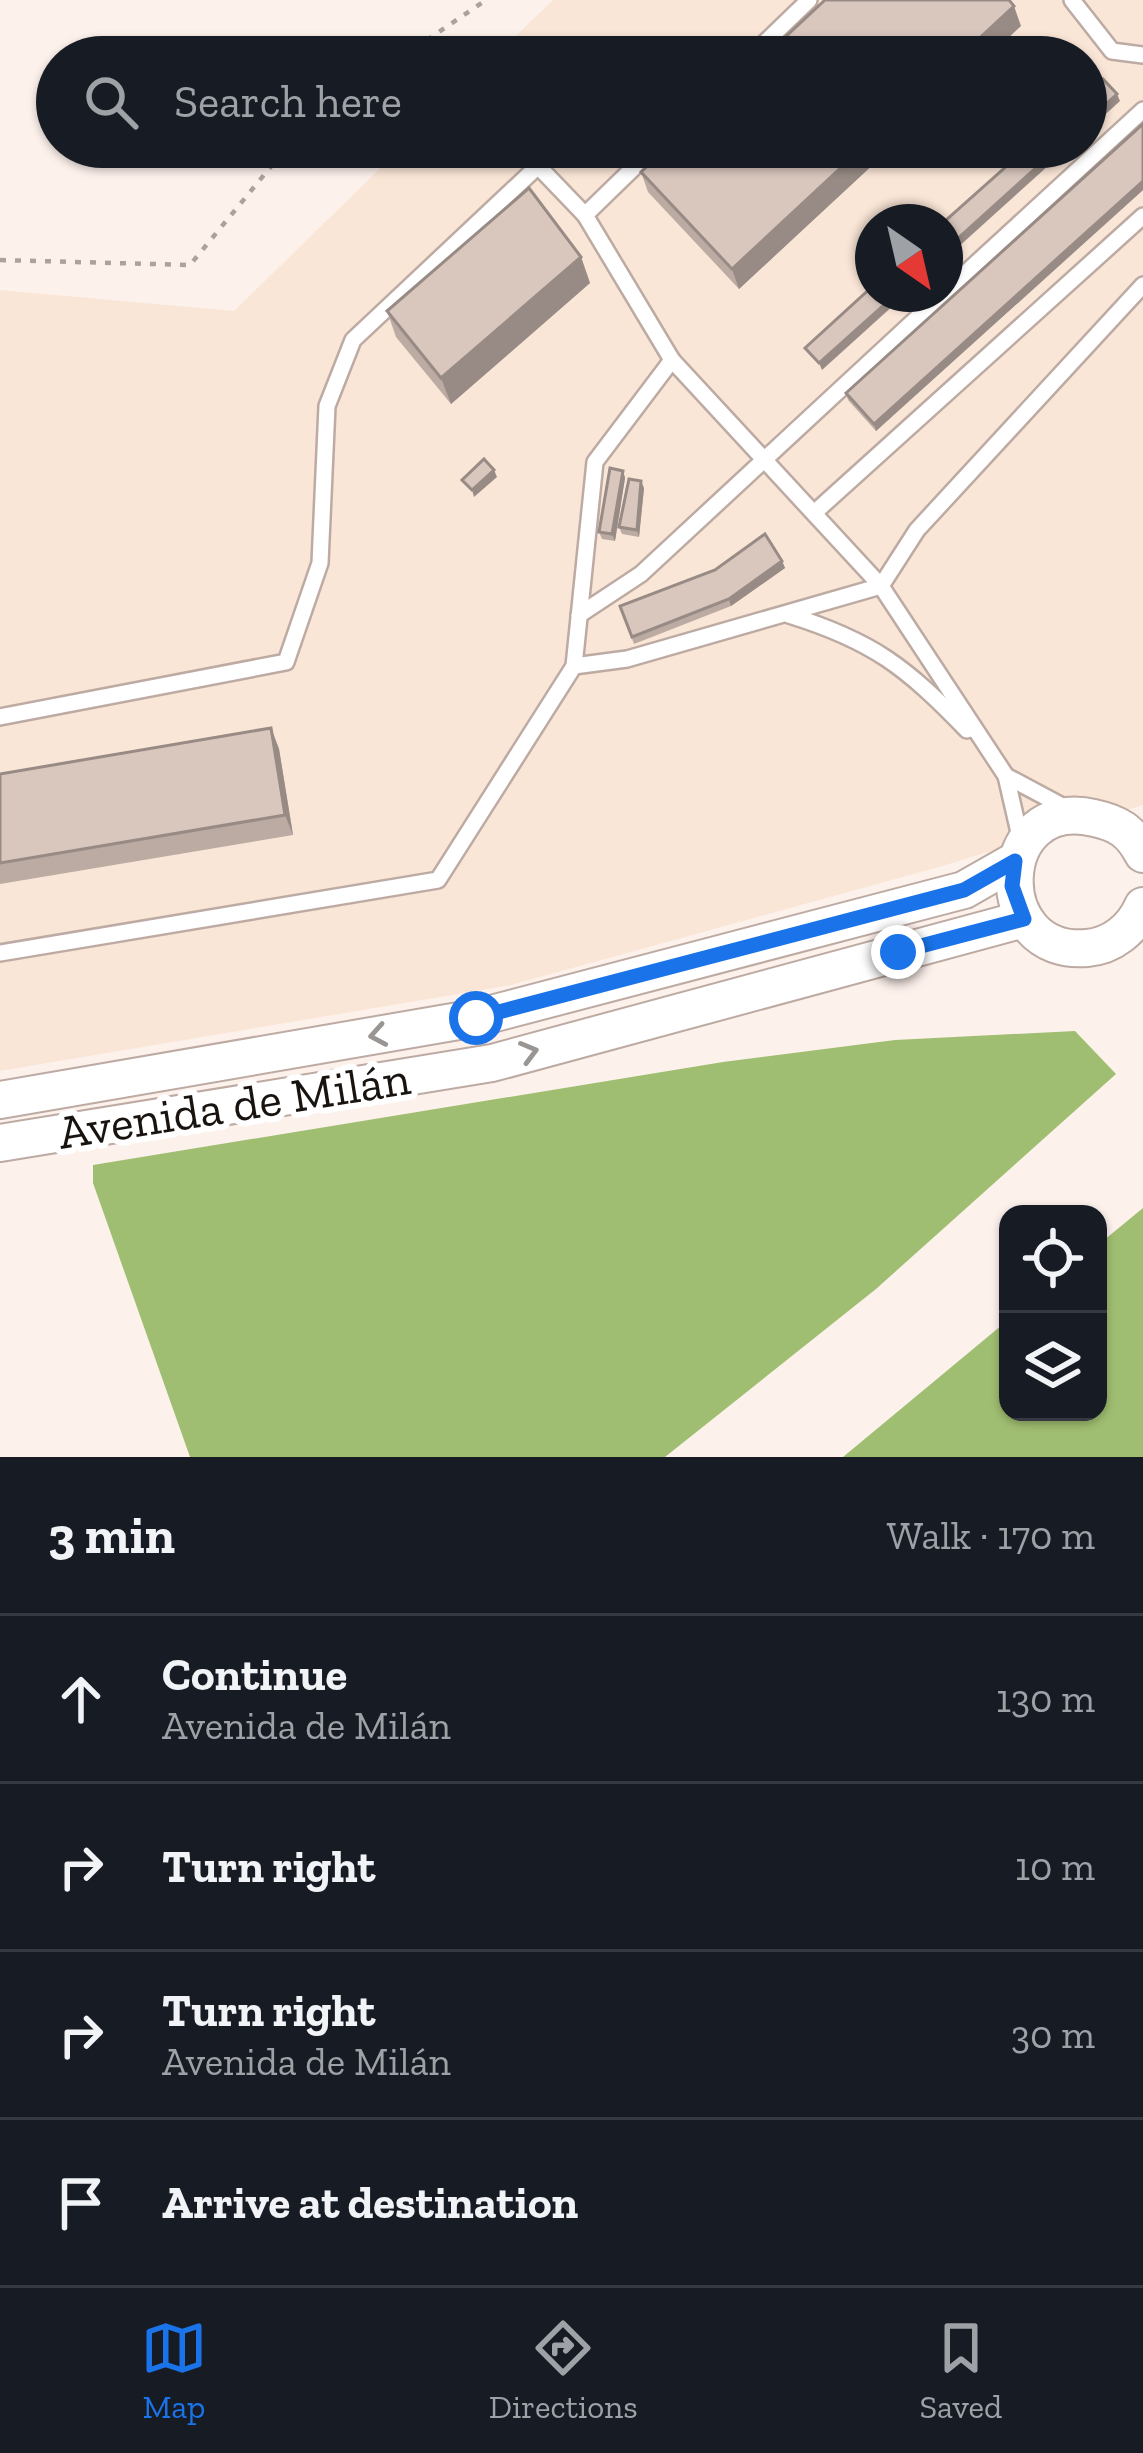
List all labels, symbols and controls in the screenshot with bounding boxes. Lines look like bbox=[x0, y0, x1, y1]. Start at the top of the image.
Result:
search box bbox=[36, 36, 1107, 168]
icon: search bbox=[78, 69, 144, 135]
text: Search here bbox=[174, 75, 402, 129]
north arrow bbox=[855, 204, 963, 312]
route end bbox=[871, 925, 925, 979]
route start bbox=[449, 991, 503, 1045]
one-way arrow bbox=[368, 1022, 388, 1047]
one-way arrow bbox=[518, 1042, 539, 1067]
street label: Avenida de Milán bbox=[54, 1049, 414, 1161]
map controls bbox=[999, 1205, 1107, 1421]
button: locate bbox=[999, 1205, 1107, 1313]
button: layers bbox=[999, 1313, 1107, 1421]
text: 3 min bbox=[48, 1505, 175, 1566]
text: Walk · 170 m bbox=[887, 1512, 1095, 1559]
text: Continue bbox=[162, 1648, 347, 1702]
icon: ahead bbox=[48, 1666, 114, 1732]
text: 130 m bbox=[996, 1675, 1095, 1722]
text: Avenida de Milán bbox=[162, 1702, 451, 1749]
icon: right bbox=[48, 1834, 114, 1900]
text: Turn right bbox=[162, 1840, 375, 1894]
text: 10 m bbox=[1015, 1843, 1095, 1890]
text: Turn right bbox=[162, 1984, 375, 2038]
icon: right bbox=[48, 2002, 114, 2068]
text: 30 m bbox=[1011, 2011, 1095, 2058]
text: Avenida de Milán bbox=[162, 2038, 451, 2085]
icon: arrive bbox=[48, 2170, 114, 2236]
text: Arrive at destination bbox=[162, 2176, 578, 2230]
tab: Map bbox=[141, 2315, 207, 2426]
tab: Directions bbox=[489, 2315, 638, 2426]
tab: Saved bbox=[919, 2315, 1002, 2426]

